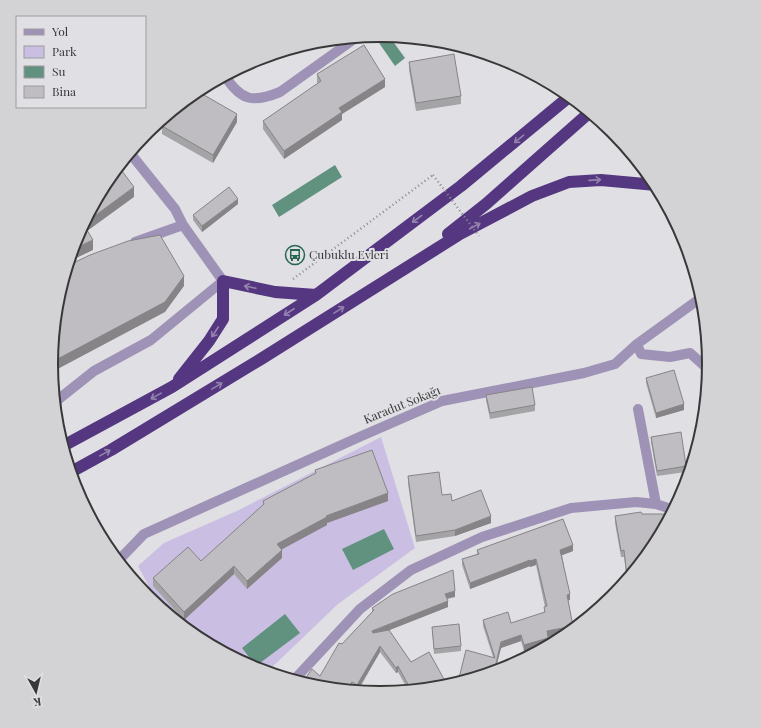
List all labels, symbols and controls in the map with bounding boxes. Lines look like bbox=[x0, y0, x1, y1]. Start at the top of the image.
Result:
legend bbox=[16, 16, 146, 108]
text: Yol bbox=[51, 23, 69, 39]
text: Park bbox=[52, 43, 77, 59]
text: Su bbox=[52, 63, 65, 79]
text: Bina bbox=[52, 83, 76, 99]
one-way arrow bbox=[514, 134, 525, 143]
one-way arrow bbox=[588, 177, 601, 184]
one-way arrow bbox=[412, 215, 423, 223]
one-way arrow bbox=[468, 222, 480, 230]
bus stop icon: Çubuklu Evleri bbox=[284, 244, 306, 266]
place label: Çubuklu Evleri bbox=[309, 246, 389, 262]
one-way arrow bbox=[243, 282, 256, 290]
one-way arrow bbox=[333, 306, 344, 314]
one-way arrow bbox=[284, 308, 295, 316]
one-way arrow bbox=[210, 326, 218, 338]
street label: Karadut Sokağı bbox=[361, 381, 443, 427]
one-way arrow bbox=[211, 382, 222, 390]
one-way arrow bbox=[150, 393, 162, 400]
one-way arrow bbox=[99, 449, 111, 457]
north arrow bbox=[16, 672, 56, 712]
text: K bbox=[32, 694, 42, 710]

